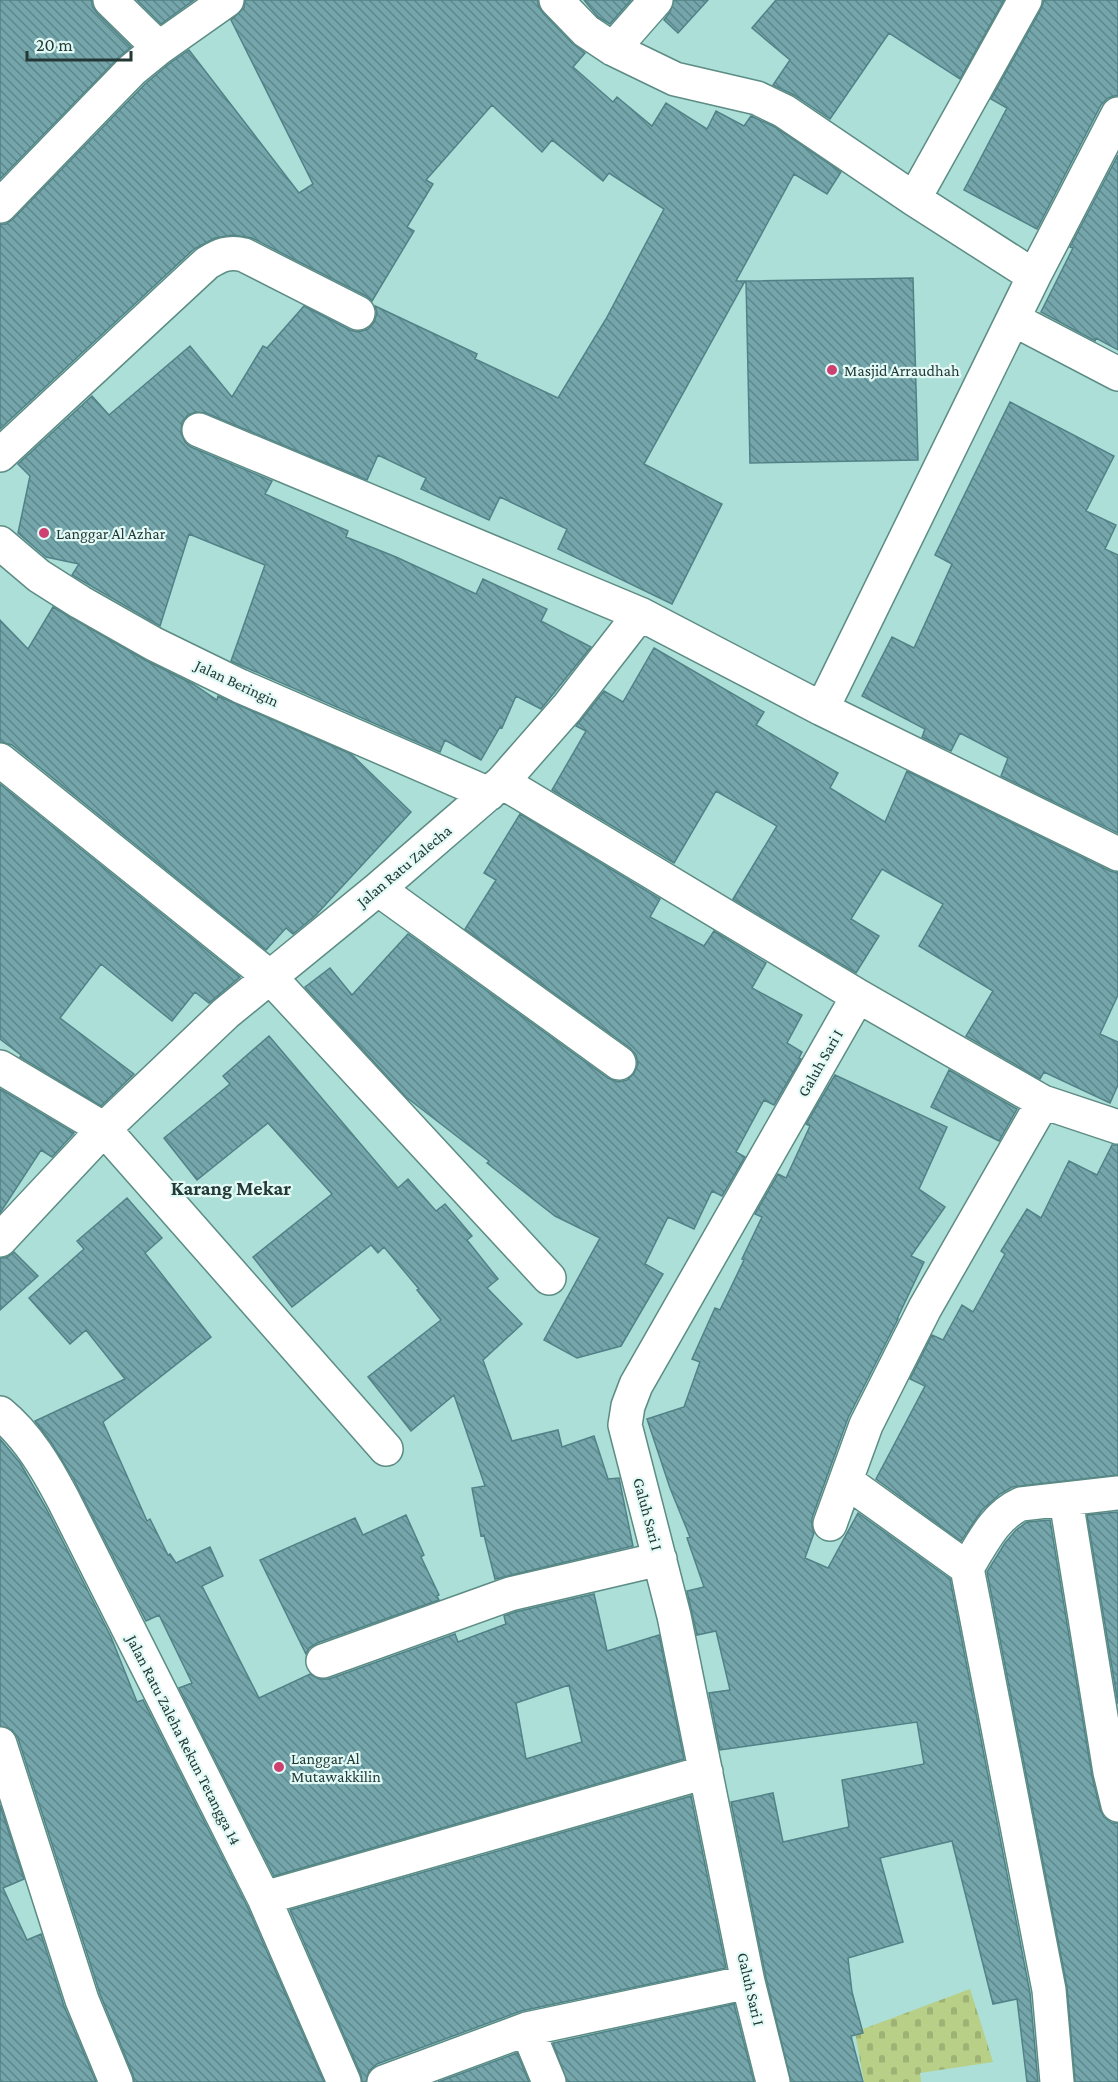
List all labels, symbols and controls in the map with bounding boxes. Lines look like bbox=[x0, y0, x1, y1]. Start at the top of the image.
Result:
scale bar bbox=[27, 24, 130, 62]
text: 20 m bbox=[36, 35, 73, 55]
place label: Masjid Arraudhah bbox=[844, 362, 960, 380]
marker: Masjid Arraudhah bbox=[825, 363, 839, 377]
place label: Langgar Al Azhar bbox=[56, 525, 166, 543]
marker: Langgar Al Azhar bbox=[37, 526, 51, 540]
street label: Jalan Beringin bbox=[190, 655, 282, 711]
street label: Jalan Ratu Zalecha bbox=[352, 821, 456, 912]
street label: Galuh Sari I bbox=[794, 1026, 846, 1099]
district label: Karang Mekar bbox=[171, 1177, 291, 1199]
street label: Galuh Sari I bbox=[630, 1476, 666, 1552]
street label: Jalan Ratu Zaleha Rekun Tetangga 14 bbox=[122, 1630, 245, 1848]
place label: Langgar Al Mutawakkilin bbox=[291, 1750, 381, 1785]
marker: Langgar Al Mutawakkilin bbox=[272, 1760, 286, 1774]
street label: Galuh Sari I bbox=[734, 1951, 768, 2027]

